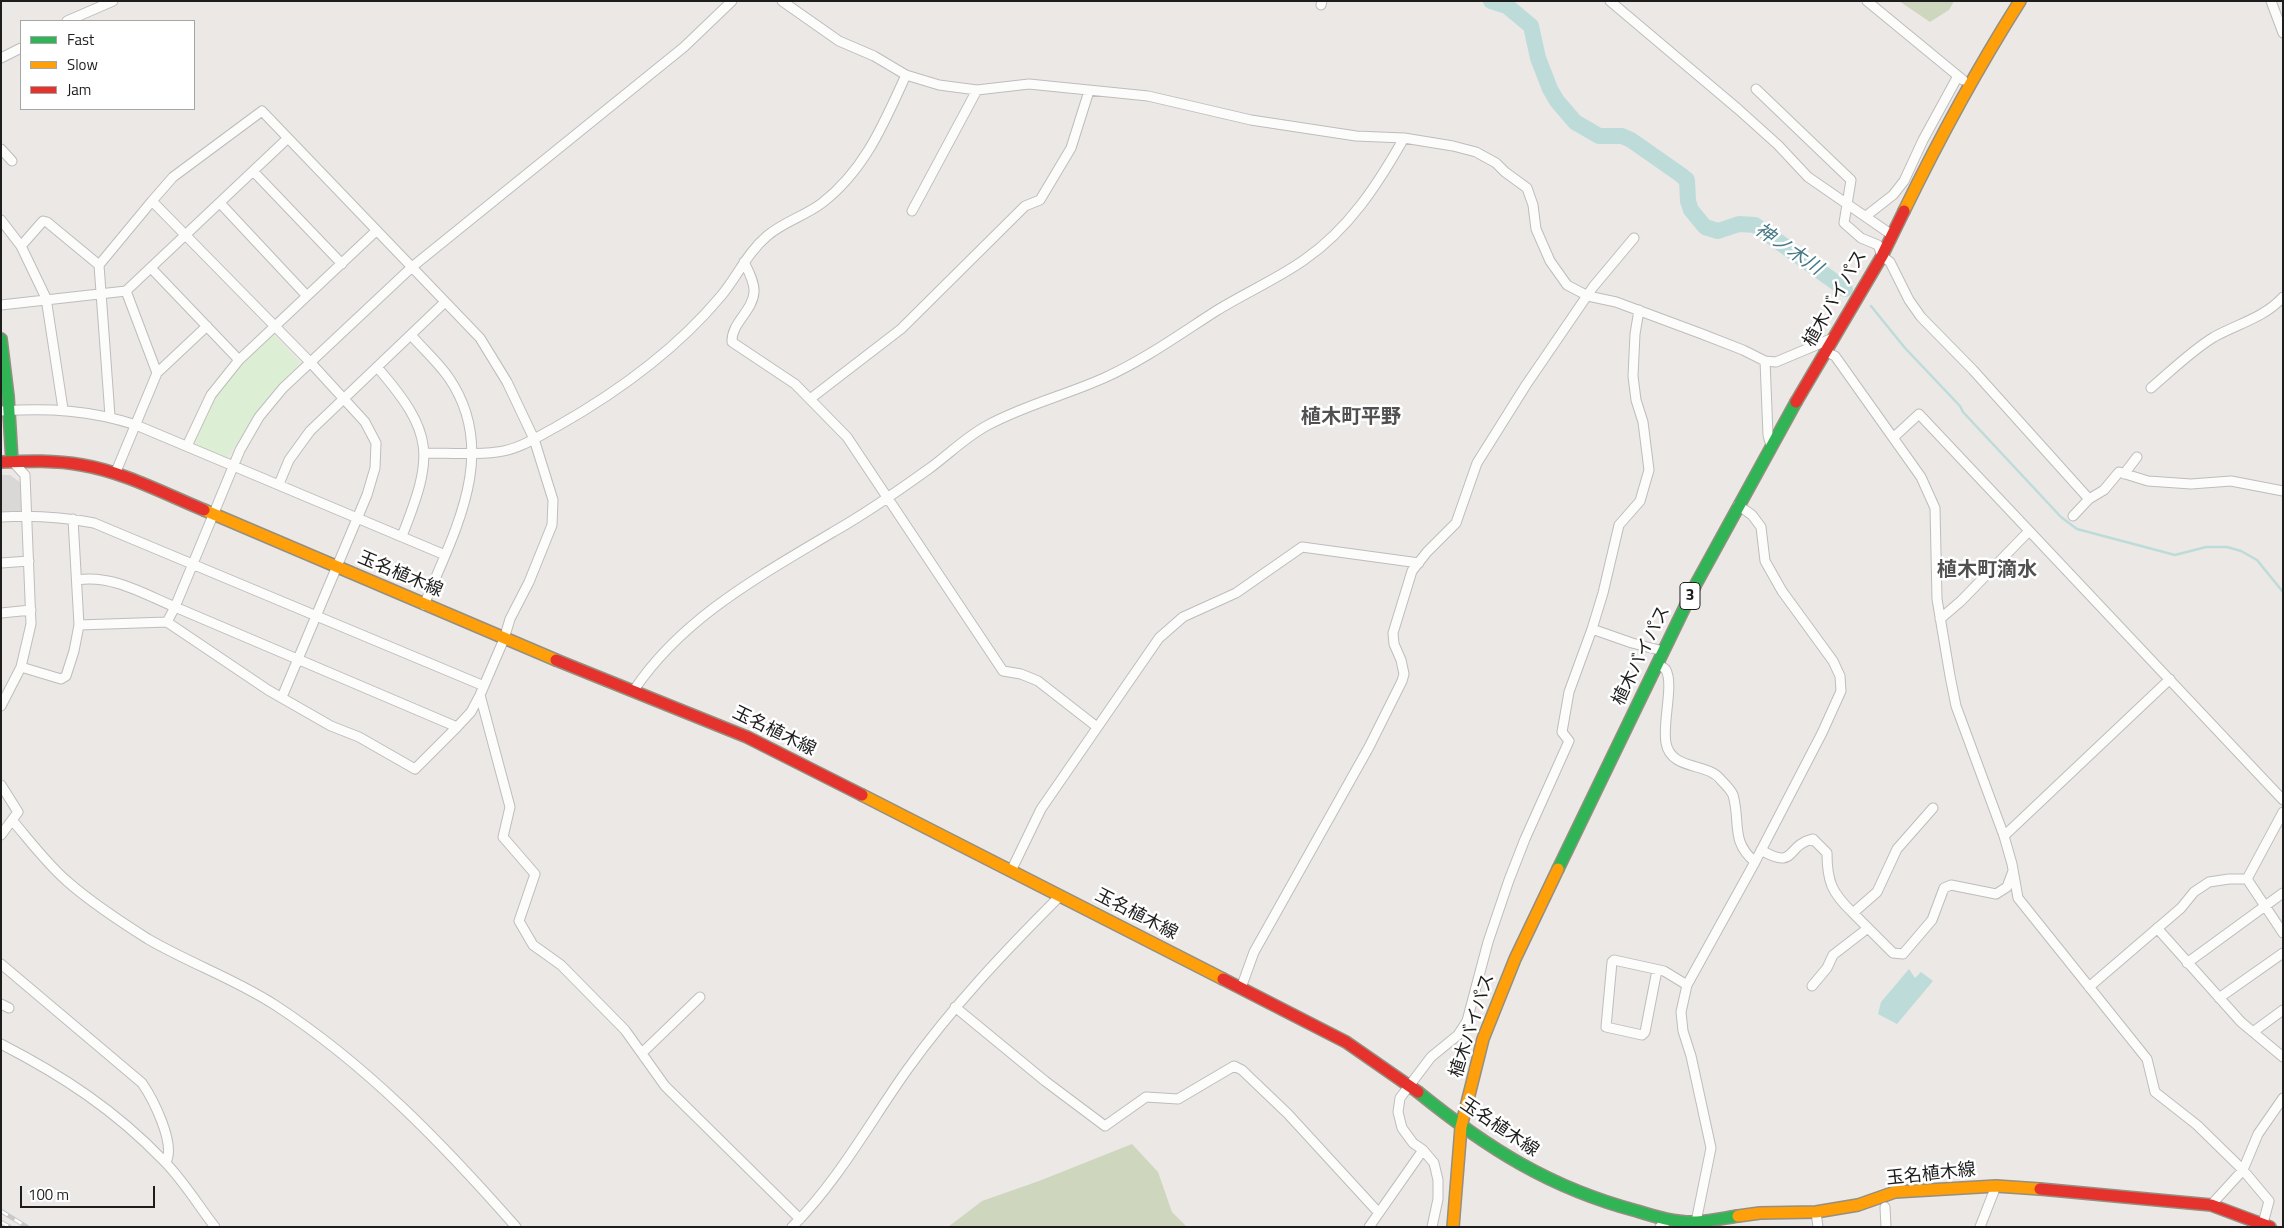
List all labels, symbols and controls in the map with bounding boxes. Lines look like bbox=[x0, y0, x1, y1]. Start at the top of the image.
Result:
legend bbox=[20, 20, 195, 110]
text: Fast bbox=[67, 28, 94, 51]
text: Slow bbox=[67, 53, 98, 76]
text: Jam bbox=[67, 78, 91, 101]
water label: 神ノ木川 bbox=[1750, 219, 1826, 281]
street label: 植木バイパス bbox=[1800, 247, 1872, 351]
district label: 植木町平野 bbox=[1301, 406, 1401, 430]
street label: 玉名植木線 bbox=[354, 547, 446, 603]
district label: 植木町滴水 bbox=[1937, 559, 2037, 583]
road number: 3 bbox=[1680, 582, 1700, 610]
street label: 植木バイパス bbox=[1609, 603, 1675, 709]
street label: 玉名植木線 bbox=[729, 703, 819, 761]
street label: 玉名植木線 bbox=[1091, 885, 1181, 945]
street label: 植木バイパス bbox=[1446, 971, 1500, 1081]
street label: 玉名植木線 bbox=[1456, 1094, 1542, 1162]
street label: 玉名植木線 bbox=[1885, 1160, 1977, 1190]
scale bar bbox=[22, 1176, 158, 1208]
text: 100 m bbox=[28, 1183, 69, 1206]

